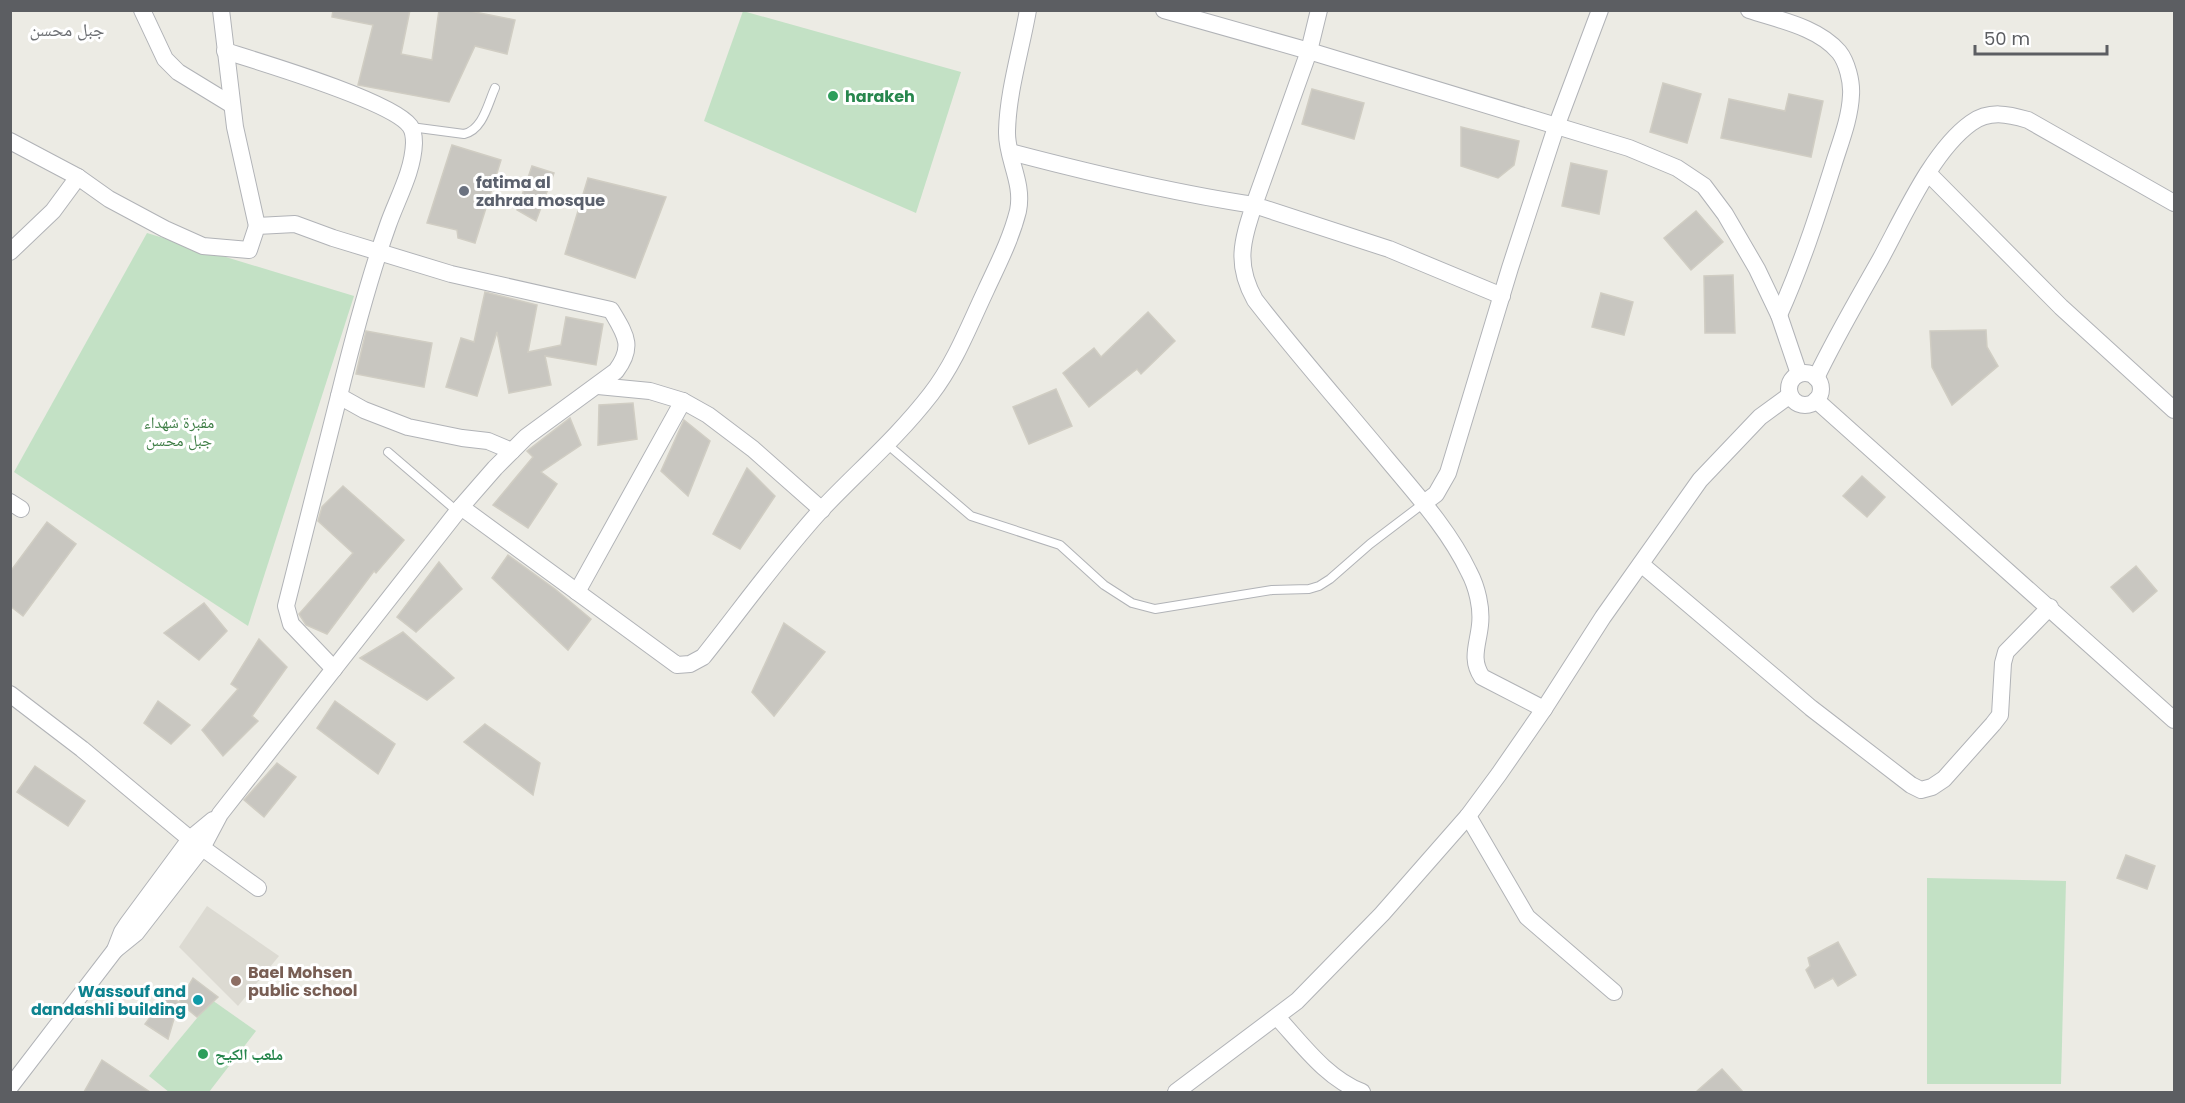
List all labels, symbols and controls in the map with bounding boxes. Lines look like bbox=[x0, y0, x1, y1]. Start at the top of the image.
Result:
district label: جبل محسن bbox=[30, 17, 104, 42]
scale bar bbox=[1975, 18, 2107, 56]
text: 50 m bbox=[1984, 26, 2030, 51]
place label: harakeh bbox=[845, 85, 915, 108]
marker: harakeh bbox=[826, 89, 840, 103]
place label: fatima al zahraa mosque bbox=[476, 171, 605, 212]
marker: fatima al zahraa mosque bbox=[457, 184, 471, 198]
park label: مقبرة شهداء جبل محسن bbox=[144, 411, 214, 452]
place label: Bael Mohsen public school bbox=[248, 961, 358, 1002]
marker: Bael Mohsen public school bbox=[229, 974, 243, 988]
place label: Wassouf and dandashli building bbox=[31, 980, 186, 1021]
marker: Wassouf and dandashli building bbox=[191, 993, 205, 1007]
place label: ملعب الكيح bbox=[215, 1043, 283, 1066]
marker: ملعب الكيح bbox=[196, 1047, 210, 1061]

